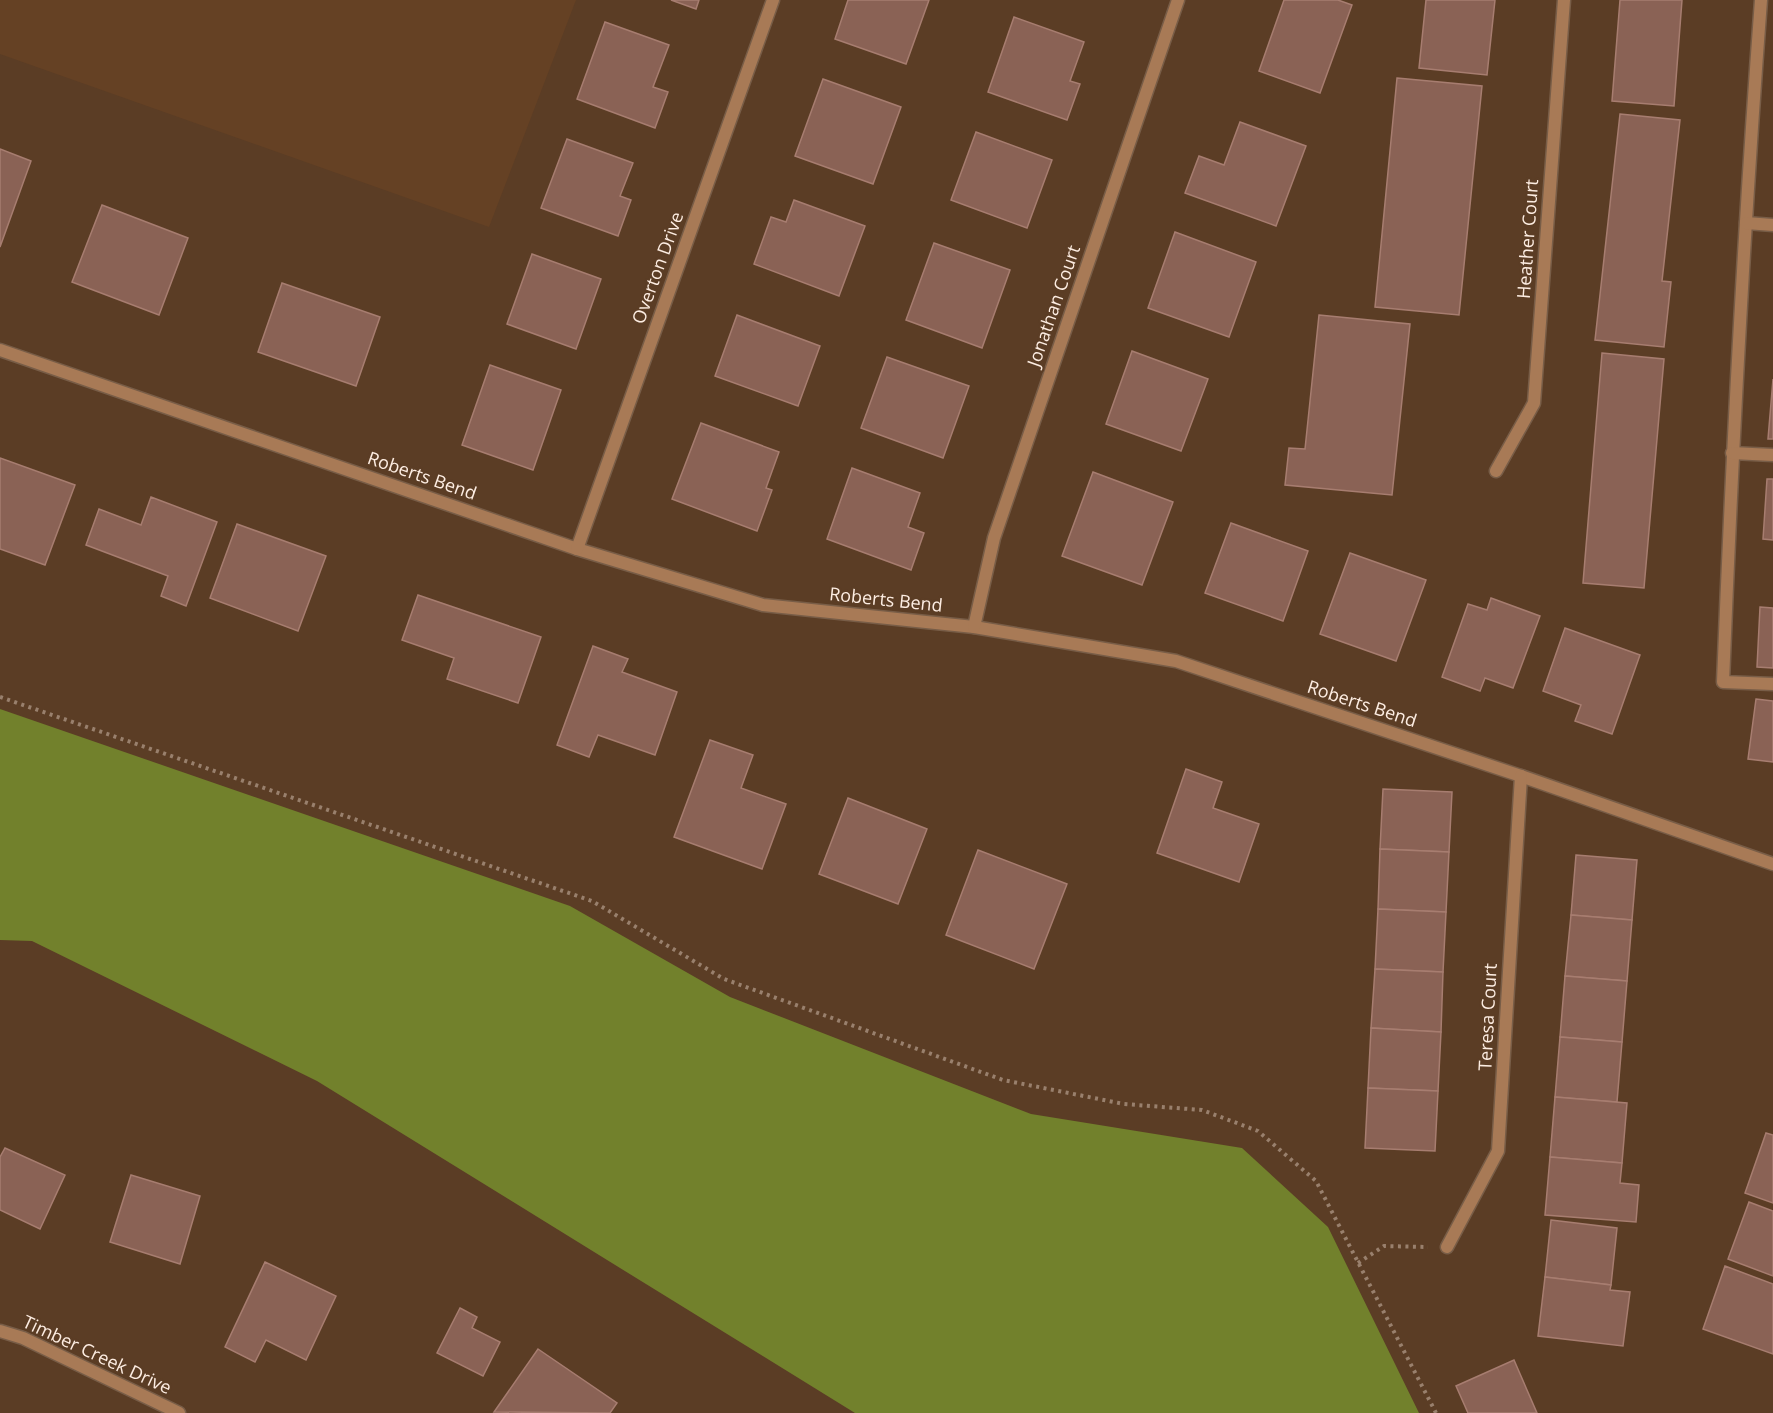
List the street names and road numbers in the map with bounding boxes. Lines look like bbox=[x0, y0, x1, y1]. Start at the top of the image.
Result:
street label: Heather Court bbox=[1511, 178, 1543, 300]
street label: Overton Drive bbox=[626, 208, 688, 327]
street label: Jonathan Court bbox=[1020, 242, 1085, 371]
street label: Roberts Bend bbox=[365, 445, 480, 505]
street label: Roberts Bend bbox=[828, 581, 944, 617]
street label: Roberts Bend bbox=[1304, 674, 1420, 732]
street label: Teresa Court bbox=[1472, 963, 1502, 1071]
street label: Timber Creek Drive bbox=[19, 1309, 176, 1399]

